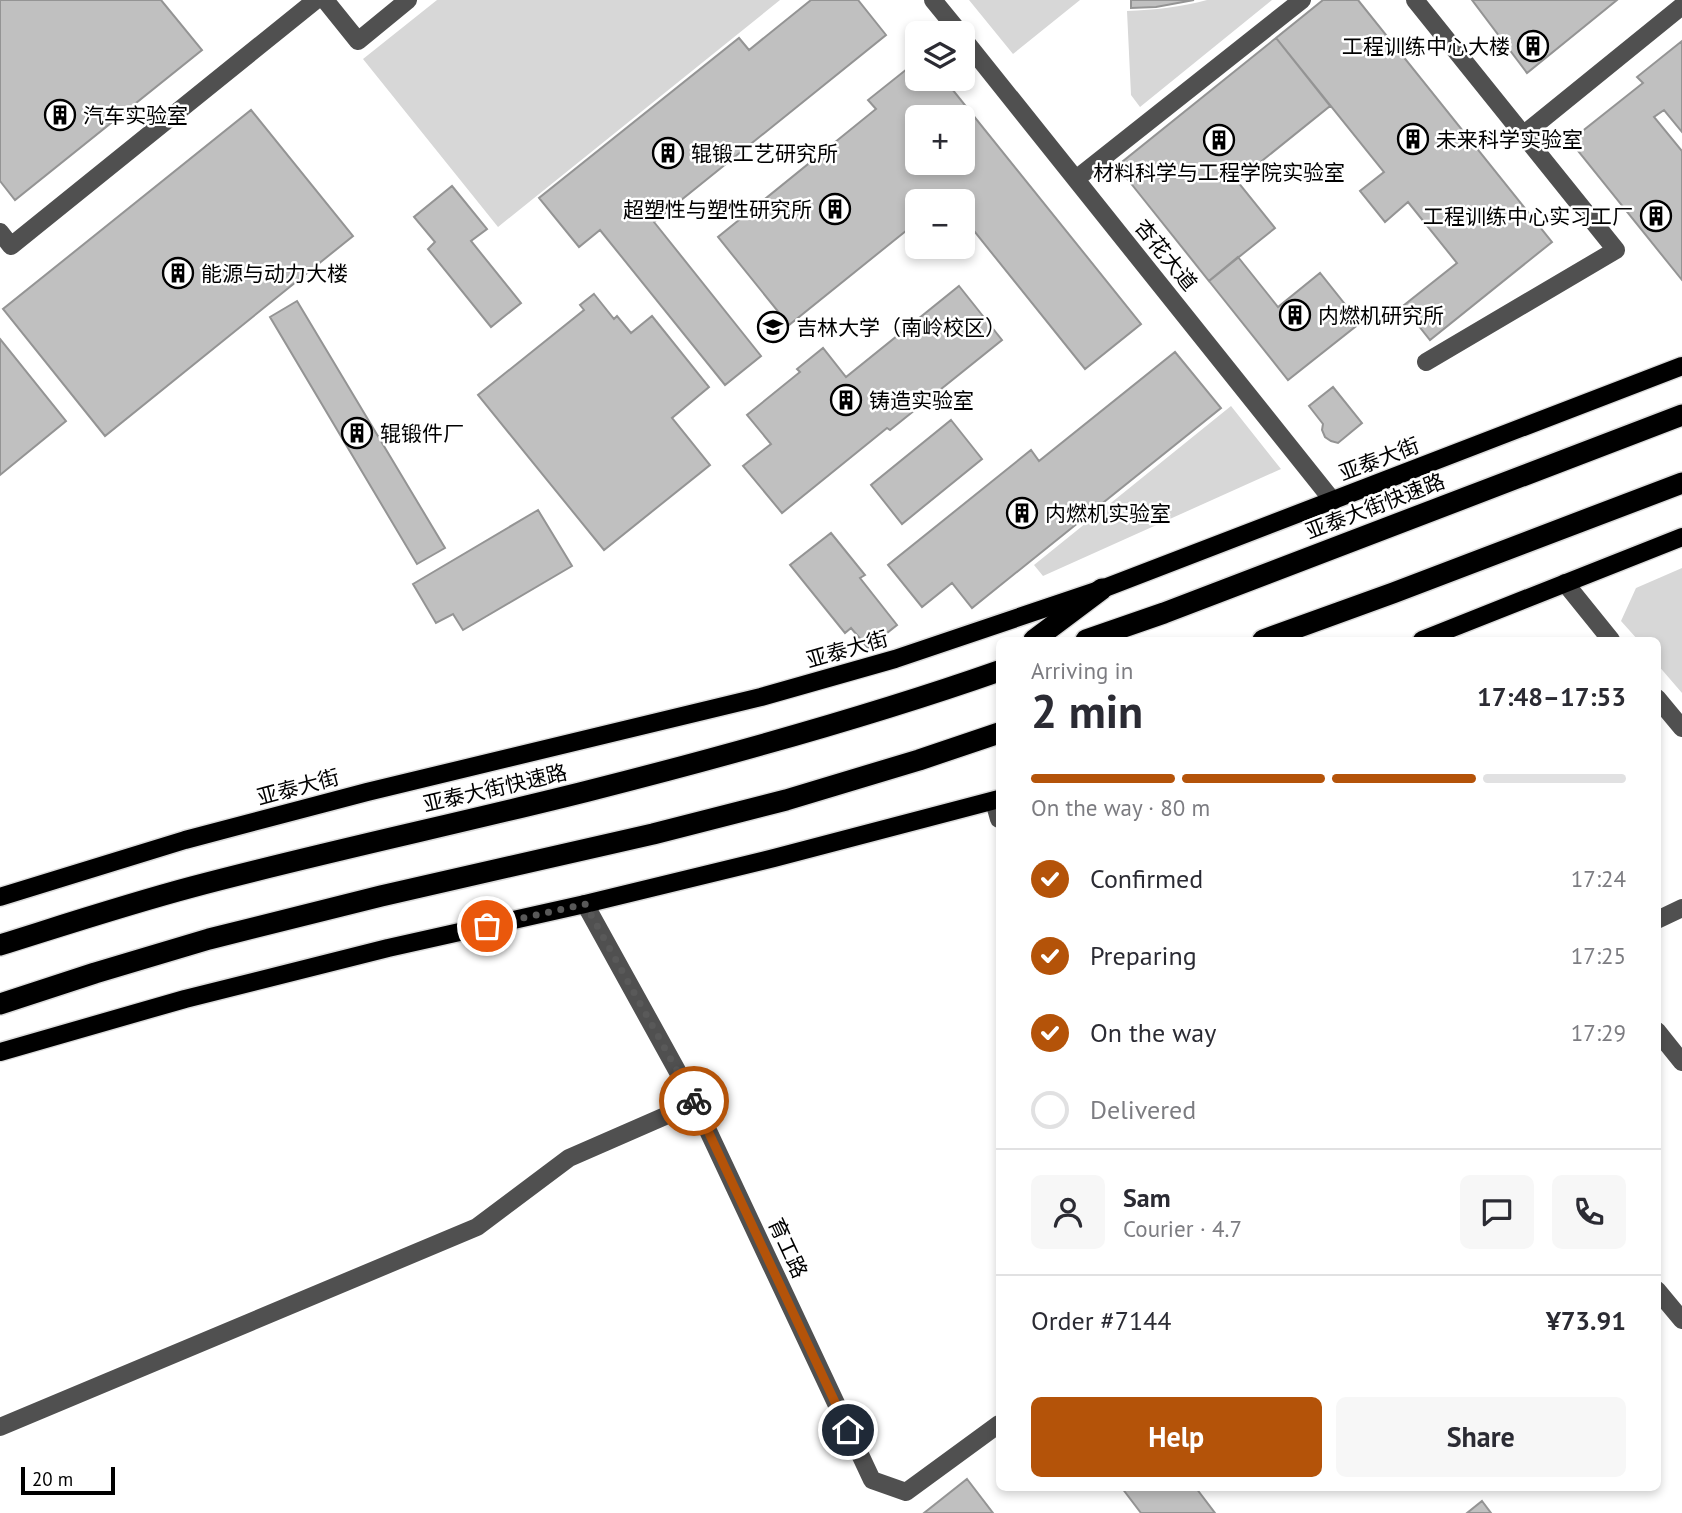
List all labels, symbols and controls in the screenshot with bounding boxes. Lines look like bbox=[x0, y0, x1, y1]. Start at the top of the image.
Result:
map controls bbox=[905, 21, 975, 259]
button: layers bbox=[905, 21, 975, 91]
building icon: 工程训练中心大楼 bbox=[1516, 29, 1550, 63]
place label: 工程训练中心大楼 bbox=[1342, 33, 1510, 60]
building icon: 汽车实验室 bbox=[43, 98, 77, 132]
place label: 汽车实验室 bbox=[83, 102, 188, 129]
button: + bbox=[905, 105, 975, 175]
building icon: 未来科学实验室 bbox=[1396, 122, 1430, 156]
building icon: 材料科学与工程学院实验室 bbox=[1202, 123, 1236, 157]
place label: 未来科学实验室 bbox=[1436, 126, 1583, 153]
building icon: 辊锻工艺研究所 bbox=[651, 136, 685, 170]
place label: 辊锻工艺研究所 bbox=[691, 140, 838, 167]
place label: 材料科学与工程学院实验室 bbox=[1093, 159, 1345, 186]
button: − bbox=[905, 189, 975, 259]
building icon: 超塑性与塑性研究所 bbox=[818, 192, 852, 226]
place label: 超塑性与塑性研究所 bbox=[623, 196, 812, 223]
building icon: 工程训练中心实习工厂 bbox=[1639, 199, 1673, 233]
place label: 工程训练中心实习工厂 bbox=[1423, 203, 1633, 230]
street label: 杏花大道 bbox=[1129, 214, 1203, 296]
building icon: 能源与动力大楼 bbox=[161, 256, 195, 290]
place label: 能源与动力大楼 bbox=[201, 260, 348, 287]
building icon: 内燃机研究所 bbox=[1278, 298, 1312, 332]
place label: 内燃机研究所 bbox=[1318, 302, 1444, 329]
school or university icon: 吉林大学（南岭校区） bbox=[756, 310, 790, 344]
place label: 吉林大学（南岭校区） bbox=[796, 314, 1006, 341]
building icon: 铸造实验室 bbox=[829, 383, 863, 417]
place label: 铸造实验室 bbox=[869, 387, 974, 414]
building icon: 辊锻件厂 bbox=[340, 416, 374, 450]
place label: 辊锻件厂 bbox=[380, 420, 464, 447]
street label: 亚泰大街 bbox=[1335, 431, 1423, 487]
street label: 亚泰大街快速路 bbox=[1302, 467, 1448, 545]
building icon: 内燃机实验室 bbox=[1005, 496, 1039, 530]
place label: 内燃机实验室 bbox=[1045, 500, 1171, 527]
street label: 亚泰大街 bbox=[803, 624, 891, 674]
text: Arriving in bbox=[1031, 656, 1133, 685]
text: 17:48–17:53 bbox=[1477, 680, 1626, 713]
text: 2 min bbox=[1031, 681, 1143, 741]
street label: 亚泰大街快速路 bbox=[420, 758, 570, 818]
street label: 亚泰大街 bbox=[254, 763, 342, 811]
text: On the way · 80 m bbox=[1031, 793, 1210, 822]
icon: check bbox=[1031, 860, 1069, 898]
text: Confirmed bbox=[1090, 862, 1203, 895]
text: 17:24 bbox=[1571, 864, 1626, 893]
pin bbox=[457, 896, 517, 956]
icon: bag bbox=[468, 907, 506, 945]
icon: check bbox=[1031, 937, 1069, 975]
text: Preparing bbox=[1090, 939, 1197, 972]
text: 17:25 bbox=[1571, 941, 1626, 970]
icon: check bbox=[1031, 1014, 1069, 1052]
text: On the way bbox=[1090, 1016, 1216, 1049]
text: 17:29 bbox=[1571, 1018, 1626, 1047]
courier bbox=[659, 1066, 729, 1136]
icon: bike bbox=[675, 1082, 713, 1120]
text: Delivered bbox=[1090, 1093, 1196, 1126]
button: person bbox=[1031, 1175, 1105, 1249]
button: chat bbox=[1460, 1175, 1534, 1249]
button: phone bbox=[1552, 1175, 1626, 1249]
text: Sam bbox=[1123, 1181, 1171, 1214]
street label: 育工路 bbox=[762, 1214, 814, 1282]
text: Courier · 4.7 bbox=[1123, 1214, 1242, 1243]
text: Order #7144 bbox=[1031, 1304, 1171, 1337]
text: ¥73.91 bbox=[1546, 1304, 1626, 1337]
button: Help bbox=[1031, 1397, 1322, 1477]
button: Share bbox=[1336, 1397, 1626, 1477]
pin bbox=[818, 1400, 878, 1460]
icon: home bbox=[829, 1411, 867, 1449]
scale bar bbox=[21, 1464, 116, 1496]
text: 20 m bbox=[32, 1467, 73, 1491]

